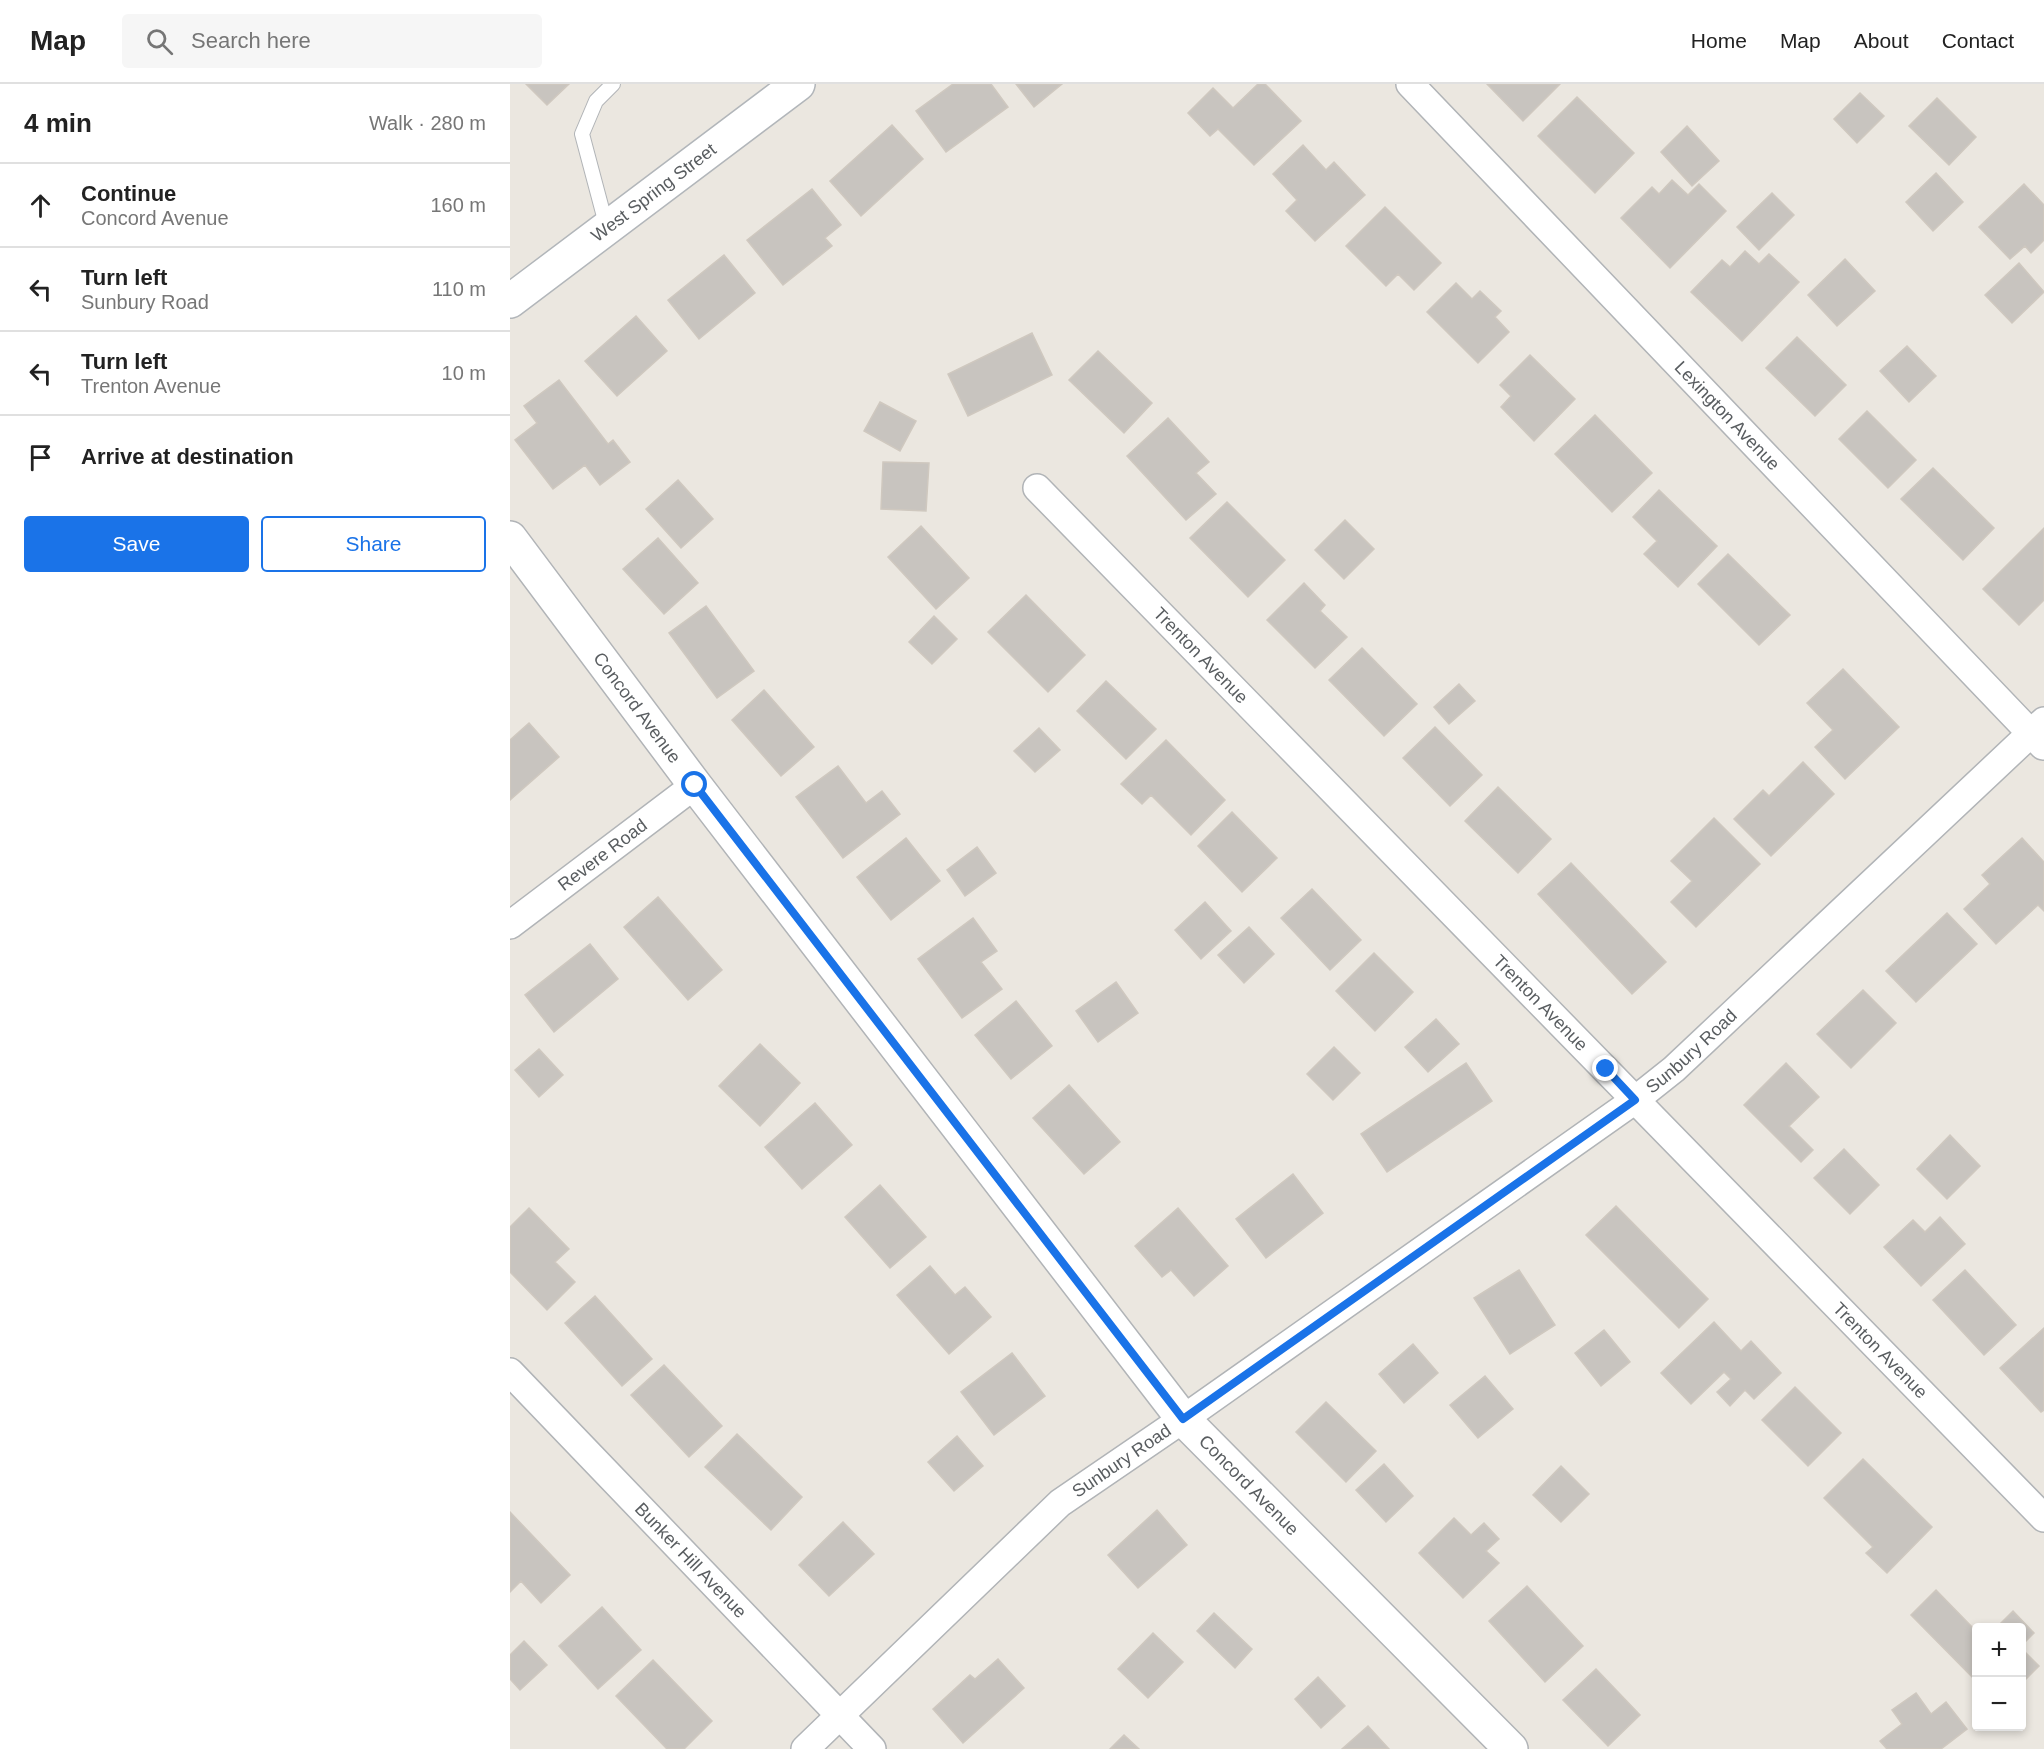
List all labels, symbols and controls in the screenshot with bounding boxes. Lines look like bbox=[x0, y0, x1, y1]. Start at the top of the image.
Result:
search box bbox=[122, 14, 542, 68]
text: Map bbox=[30, 25, 86, 56]
icon: search bbox=[143, 25, 176, 58]
text: Search here bbox=[191, 28, 311, 53]
text: Home bbox=[1691, 29, 1747, 52]
text: Map bbox=[1780, 29, 1821, 52]
text: About bbox=[1854, 29, 1909, 52]
text: Contact bbox=[1942, 29, 2014, 52]
text: 4 min bbox=[24, 108, 92, 138]
text: Walk · 280 m bbox=[369, 112, 486, 134]
street label: West Spring Street bbox=[587, 139, 720, 246]
text: Continue bbox=[81, 181, 176, 206]
icon: ahead bbox=[24, 189, 57, 222]
text: 160 m bbox=[430, 194, 486, 216]
text: Concord Avenue bbox=[81, 207, 229, 229]
text: Turn left bbox=[81, 265, 167, 290]
icon: left bbox=[24, 273, 57, 306]
text: 110 m bbox=[432, 278, 486, 300]
text: Sunbury Road bbox=[81, 291, 209, 313]
text: Turn left bbox=[81, 349, 167, 374]
icon: left bbox=[24, 357, 57, 390]
street label: Lexington Avenue bbox=[1671, 357, 1784, 474]
text: 10 m bbox=[442, 362, 486, 384]
text: Trenton Avenue bbox=[81, 375, 221, 397]
icon: arrive bbox=[24, 441, 57, 474]
text: Arrive at destination bbox=[81, 444, 294, 469]
button: Save bbox=[24, 516, 249, 572]
button: Share bbox=[261, 516, 486, 572]
street label: Trenton Avenue bbox=[1149, 603, 1252, 707]
street label: Concord Avenue bbox=[589, 649, 685, 767]
route start bbox=[681, 771, 707, 797]
street label: Revere Road bbox=[554, 815, 651, 895]
street label: Trenton Avenue bbox=[1489, 951, 1592, 1055]
street label: Sunbury Road bbox=[1642, 1005, 1741, 1097]
route end bbox=[1592, 1055, 1618, 1081]
street label: Trenton Avenue bbox=[1829, 1298, 1931, 1402]
street label: Sunbury Road bbox=[1068, 1420, 1175, 1502]
street label: Concord Avenue bbox=[1195, 1431, 1303, 1539]
street label: Bunker Hill Avenue bbox=[631, 1499, 751, 1622]
map controls bbox=[1972, 1623, 2026, 1731]
button: + bbox=[1972, 1623, 2026, 1677]
button: − bbox=[1972, 1677, 2026, 1731]

